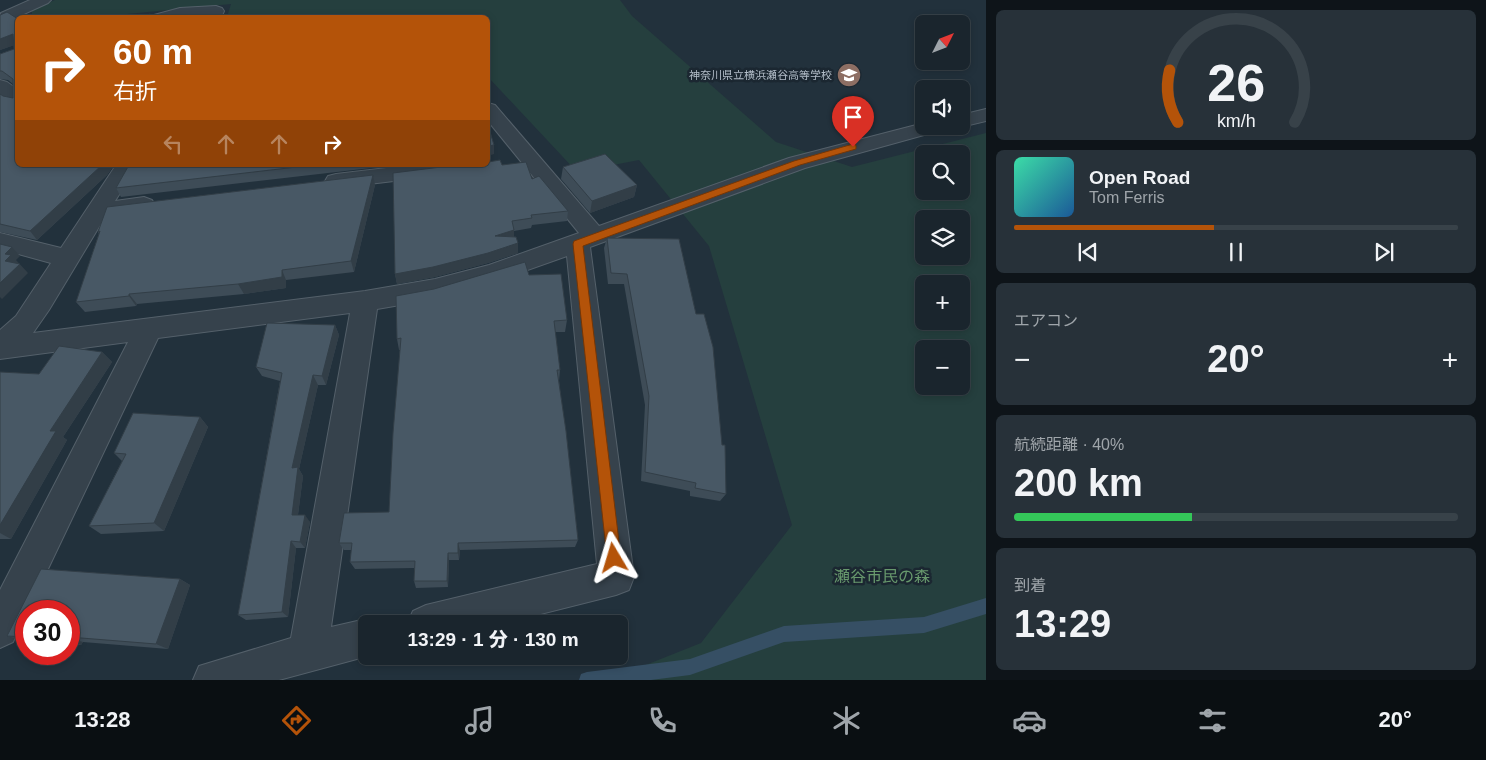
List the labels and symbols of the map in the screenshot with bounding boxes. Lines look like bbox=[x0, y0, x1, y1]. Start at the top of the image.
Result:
north arrow bbox=[915, 15, 970, 70]
school or university icon: 神奈川県立横浜瀬谷高等学校 bbox=[836, 62, 862, 88]
place label: 神奈川県立横浜瀬谷高等学校 bbox=[689, 69, 832, 81]
pin bbox=[832, 96, 874, 147]
position arrow bbox=[587, 531, 639, 583]
park label: 瀬谷市民の森 bbox=[834, 568, 930, 585]
speed limit sign: 30 bbox=[15, 600, 80, 665]

